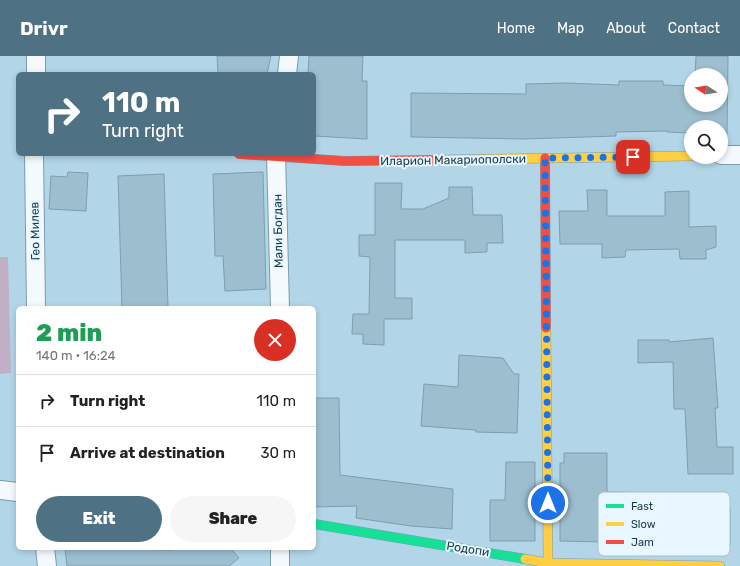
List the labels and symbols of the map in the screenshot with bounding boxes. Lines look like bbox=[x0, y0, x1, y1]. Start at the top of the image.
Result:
north arrow bbox=[684, 68, 728, 112]
pin bbox=[616, 140, 650, 174]
street label: Иларион Макариополски bbox=[380, 152, 526, 168]
street label: Мали Богдан bbox=[270, 194, 286, 268]
street label: Гео Милев bbox=[27, 201, 43, 260]
position arrow bbox=[527, 482, 569, 524]
legend bbox=[598, 492, 730, 556]
text: Fast bbox=[631, 500, 654, 513]
text: Slow bbox=[631, 518, 656, 531]
text: Jam bbox=[631, 536, 654, 549]
street label: Родопи bbox=[446, 539, 490, 559]

